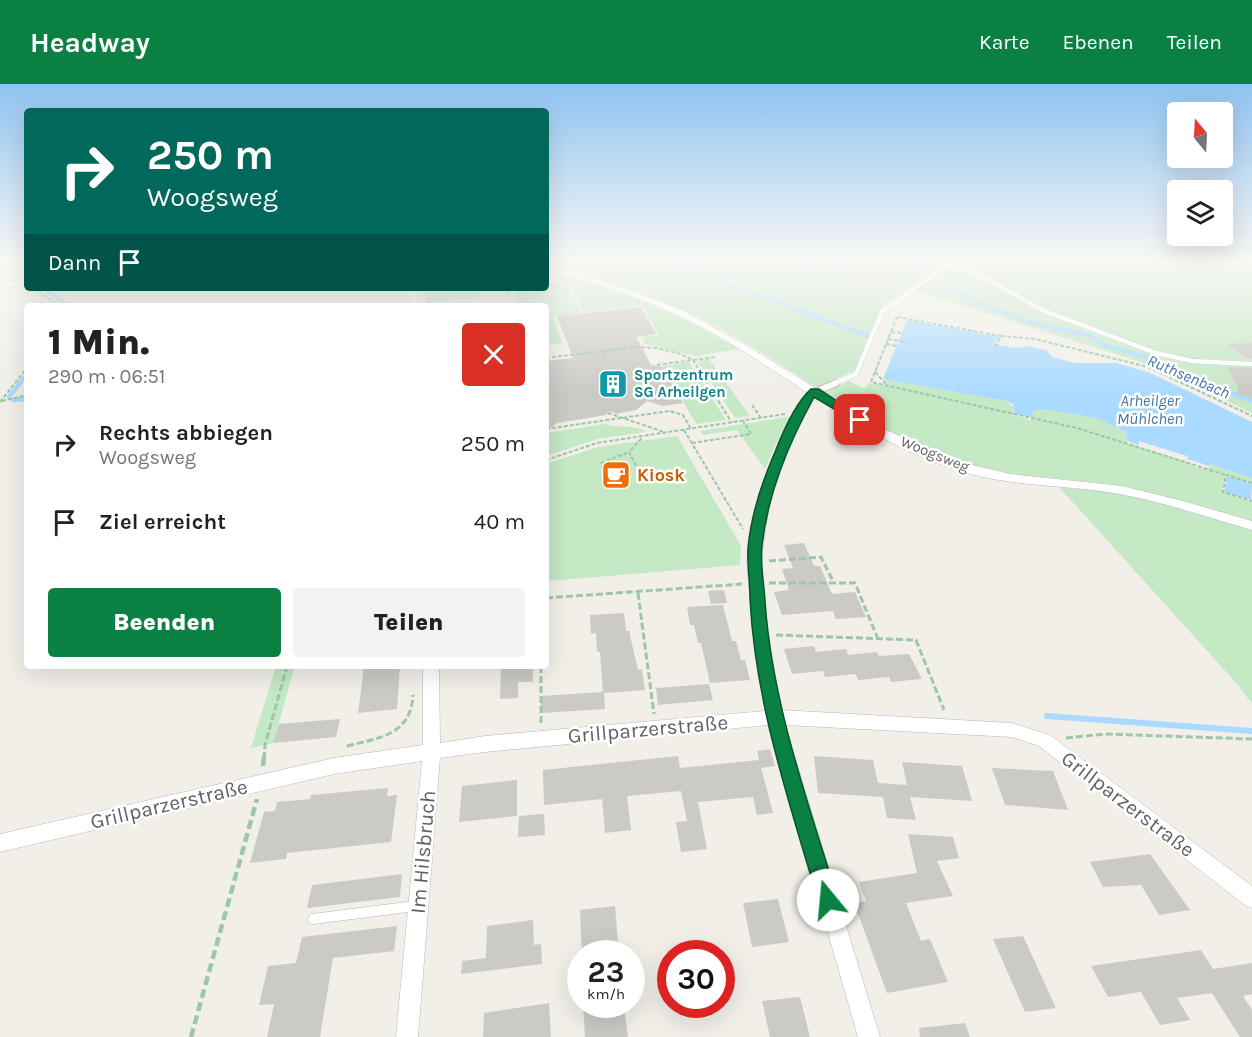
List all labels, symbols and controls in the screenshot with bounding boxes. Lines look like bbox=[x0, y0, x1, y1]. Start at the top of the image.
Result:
text: Headway bbox=[30, 26, 150, 59]
text: Karte bbox=[979, 30, 1030, 54]
text: Ebenen bbox=[1063, 30, 1134, 54]
text: Teilen bbox=[1167, 30, 1222, 54]
north arrow bbox=[1167, 102, 1233, 168]
map controls bbox=[1167, 102, 1233, 246]
text: 250 m bbox=[147, 130, 274, 180]
icon: right bbox=[48, 132, 126, 210]
button: layers bbox=[1167, 180, 1233, 246]
text: Woogsweg bbox=[147, 181, 278, 213]
icon: arrive bbox=[113, 246, 146, 279]
text: Dann bbox=[48, 250, 101, 276]
text: 1 Min. bbox=[48, 321, 149, 363]
button: close bbox=[462, 323, 525, 386]
water label: Ruthsenbach bbox=[1145, 351, 1233, 402]
text: 290 m · 06:51 bbox=[48, 365, 165, 388]
place label: Sportzentrum SG Arheilgen bbox=[634, 366, 733, 401]
building icon: Sportzentrum SG Arheilgen bbox=[597, 368, 629, 400]
water label: Arheilger Mühlchen bbox=[1117, 391, 1183, 428]
pin bbox=[834, 394, 885, 445]
icon: arrive bbox=[843, 403, 876, 436]
text: Rechts abbiegen bbox=[99, 420, 273, 446]
icon: right bbox=[48, 428, 81, 461]
text: 250 m bbox=[461, 431, 525, 457]
street label: Woogsweg bbox=[898, 432, 973, 476]
text: Woogsweg bbox=[99, 446, 196, 469]
cafe icon: Kiosk bbox=[600, 459, 632, 491]
place label: Kiosk bbox=[637, 464, 685, 486]
icon: arrive bbox=[48, 506, 81, 539]
text: Ziel erreicht bbox=[99, 509, 226, 535]
text: 40 m bbox=[474, 509, 525, 535]
button: Beenden bbox=[48, 588, 281, 657]
button: Teilen bbox=[293, 588, 525, 657]
street label: Grillparzerstraße bbox=[567, 710, 729, 748]
street label: Grillparzerstraße bbox=[1057, 746, 1199, 862]
street label: Grillparzerstraße bbox=[88, 774, 250, 834]
street label: Im Hilsbruch bbox=[406, 789, 440, 915]
position arrow bbox=[796, 868, 860, 932]
speed limit sign: 30 bbox=[657, 940, 735, 1018]
text: 23 bbox=[588, 954, 624, 990]
text: km/h bbox=[587, 985, 625, 1003]

